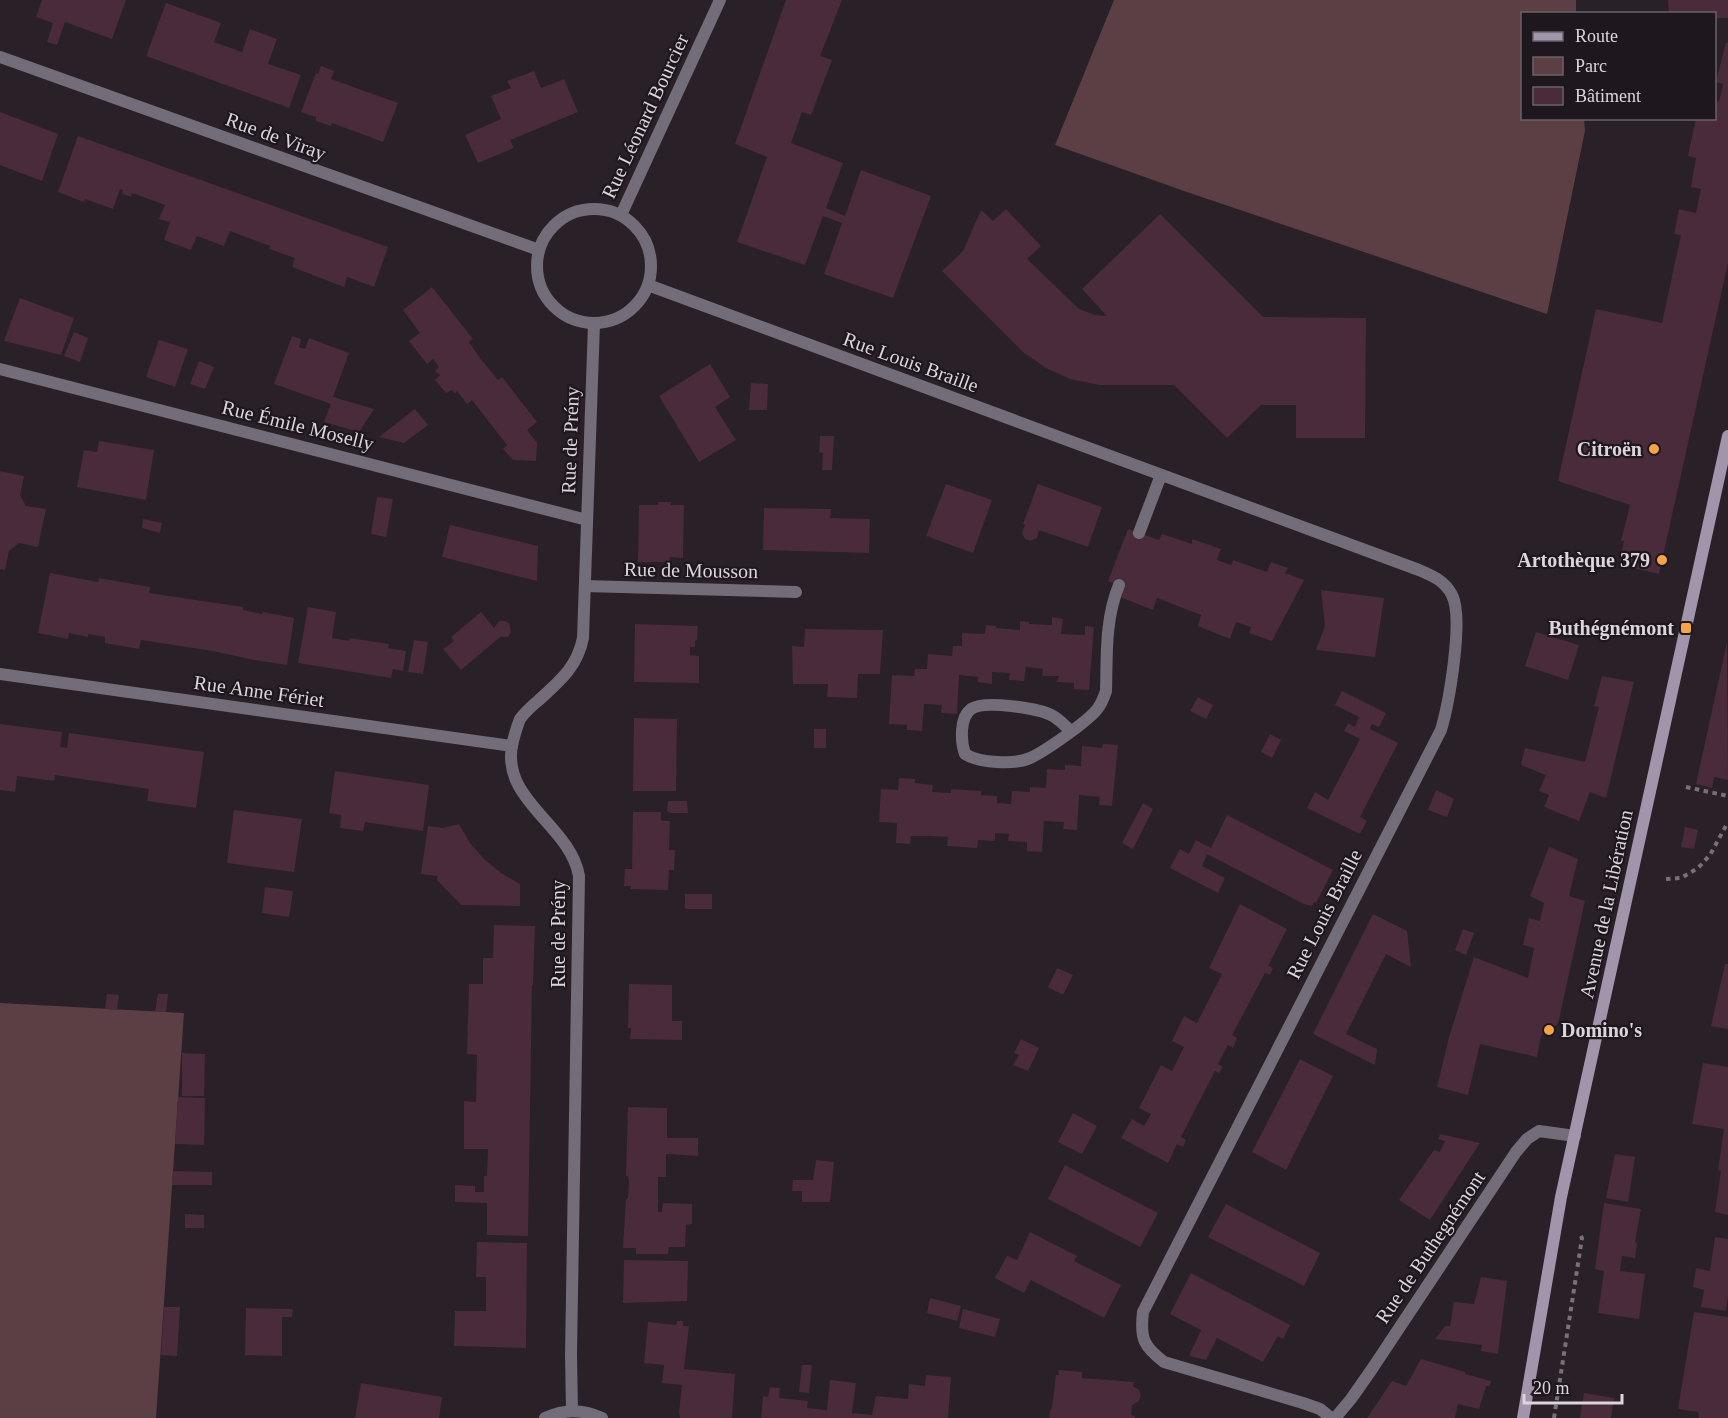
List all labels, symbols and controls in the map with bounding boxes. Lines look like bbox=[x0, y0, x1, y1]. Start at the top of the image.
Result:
legend bbox=[1521, 12, 1716, 120]
text: Route bbox=[1575, 26, 1618, 46]
street label: Rue Léonard Bourcier bbox=[597, 30, 693, 202]
text: Parc bbox=[1575, 56, 1607, 76]
text: Bâtiment bbox=[1575, 86, 1641, 106]
street label: Rue de Viray bbox=[223, 108, 329, 165]
street label: Rue Louis Braille bbox=[840, 327, 982, 397]
street label: Rue de Prény bbox=[557, 386, 584, 494]
street label: Rue Émile Moselly bbox=[220, 396, 376, 455]
place label: Citroën bbox=[1577, 438, 1642, 460]
marker: Citroën bbox=[1647, 442, 1661, 456]
place label: Artothèque 379 bbox=[1517, 549, 1650, 572]
marker: Artothèque 379 bbox=[1655, 553, 1669, 567]
street label: Rue de Mousson bbox=[624, 558, 758, 582]
place label: Buthégnémont bbox=[1548, 617, 1674, 640]
marker: Buthégnémont bbox=[1679, 621, 1693, 635]
street label: Rue Anne Fériet bbox=[193, 671, 326, 711]
street label: Avenue de la Libération bbox=[1575, 808, 1637, 1000]
street label: Rue Louis Braille bbox=[1282, 846, 1366, 982]
street label: Rue de Prény bbox=[547, 880, 570, 988]
place label: Domino's bbox=[1561, 1019, 1642, 1041]
marker: Domino's bbox=[1542, 1023, 1556, 1037]
street label: Rue de Buthegnémont bbox=[1371, 1166, 1490, 1328]
scale bar bbox=[1524, 1367, 1622, 1405]
text: 20 m bbox=[1533, 1378, 1570, 1398]

